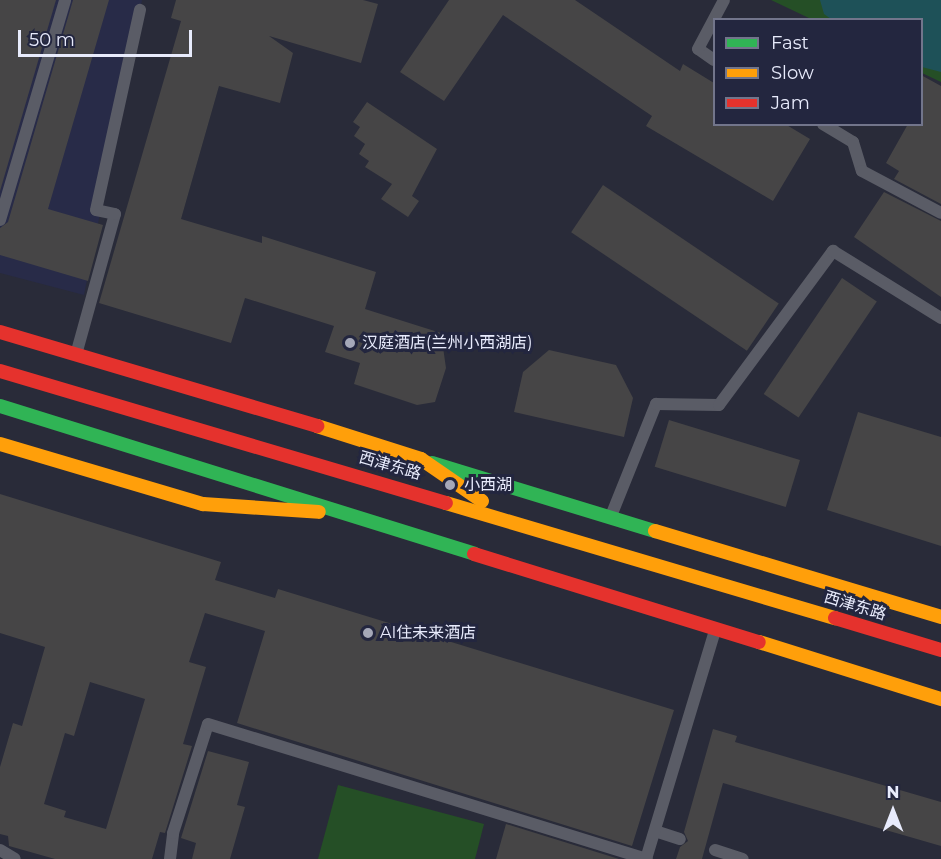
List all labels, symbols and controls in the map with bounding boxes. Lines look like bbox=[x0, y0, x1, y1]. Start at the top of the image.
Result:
scale bar bbox=[21, 18, 195, 56]
legend bbox=[713, 18, 923, 126]
text: 50 m bbox=[29, 29, 75, 51]
text: Fast bbox=[771, 32, 809, 54]
text: Slow bbox=[771, 62, 814, 84]
text: Jam bbox=[771, 92, 810, 114]
place label: 汉庭酒店(兰州小西湖店) bbox=[362, 333, 533, 353]
marker: 汉庭酒店(兰州小西湖店) bbox=[343, 336, 357, 350]
street label: 西津东路 bbox=[357, 448, 423, 484]
place label: 小西湖 bbox=[464, 475, 512, 495]
marker: 小西湖 bbox=[441, 476, 459, 494]
street label: 西津东路 bbox=[822, 587, 888, 625]
place label: AI住未来酒店 bbox=[380, 623, 476, 643]
marker: AI住未来酒店 bbox=[361, 626, 375, 640]
north arrow bbox=[863, 781, 923, 841]
text: N bbox=[887, 783, 899, 802]

